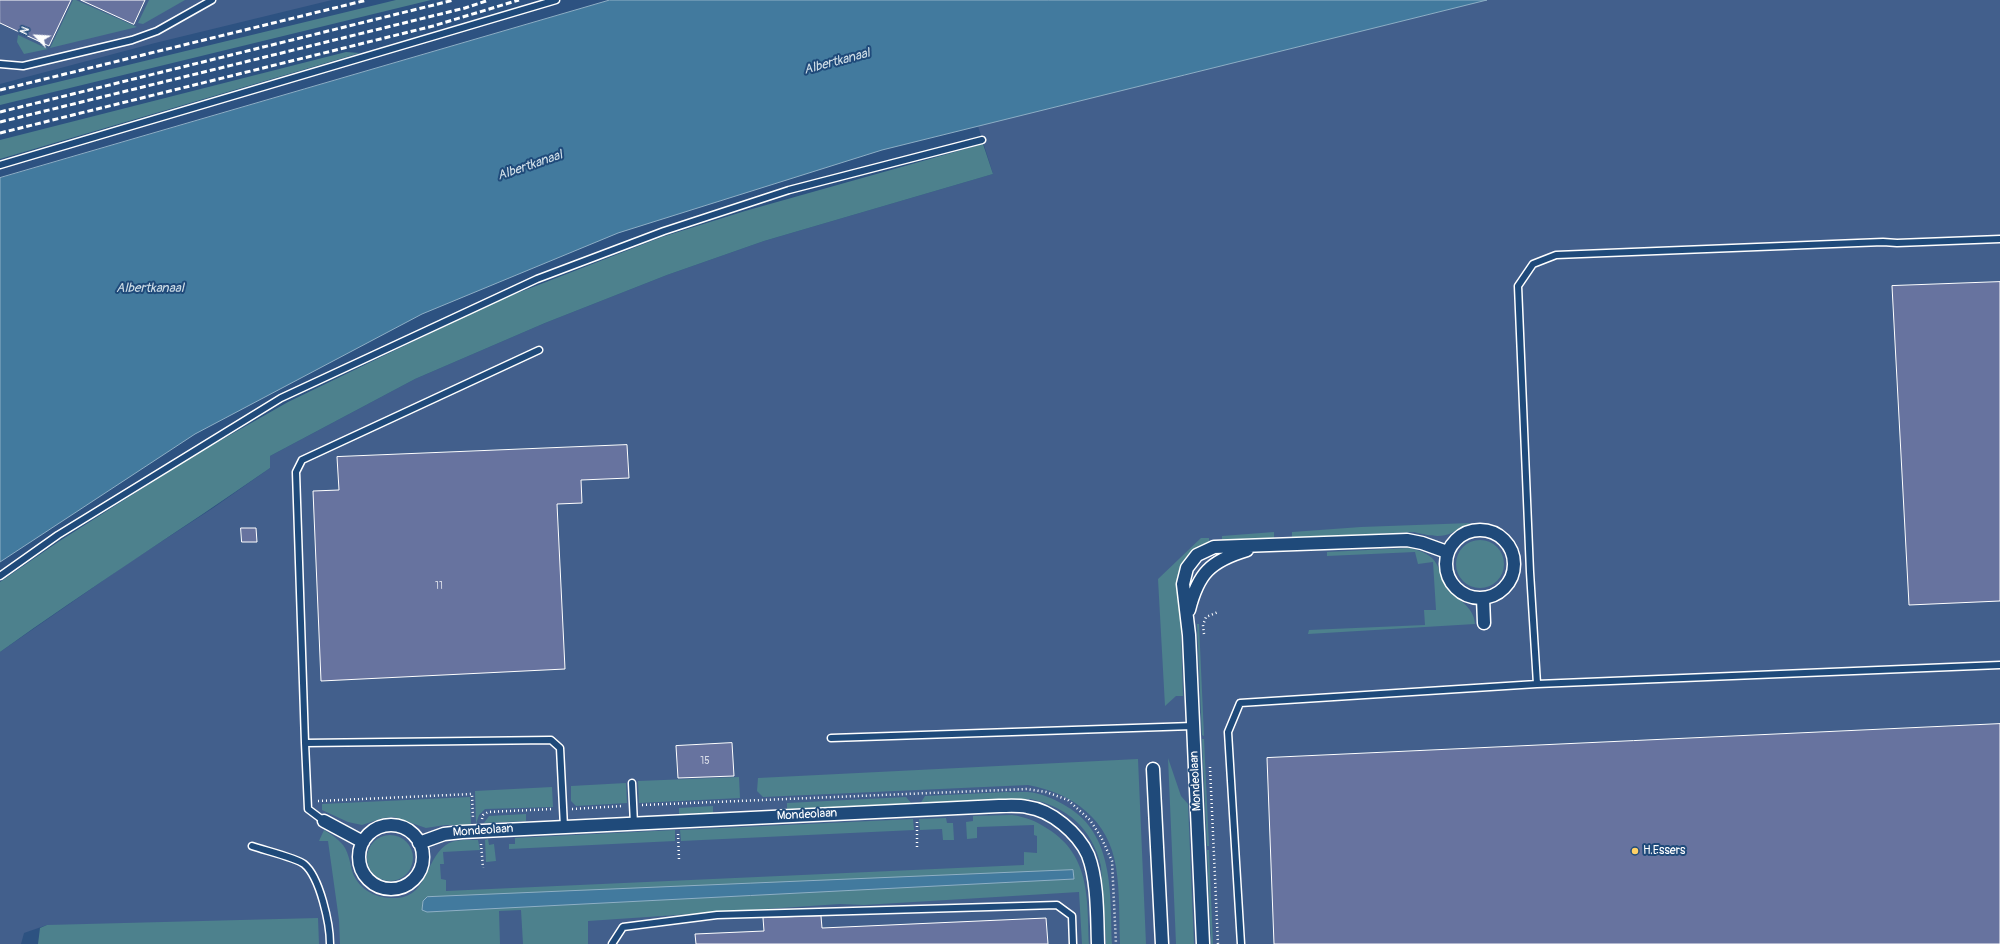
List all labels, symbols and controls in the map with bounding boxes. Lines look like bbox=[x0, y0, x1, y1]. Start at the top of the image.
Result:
north arrow bbox=[16, 16, 56, 56]
text: N bbox=[17, 25, 32, 37]
water label: Albertkanaal bbox=[802, 46, 872, 78]
water label: Albertkanaal bbox=[495, 148, 565, 184]
water label: Albertkanaal bbox=[116, 281, 184, 297]
house number: 11 bbox=[435, 580, 443, 592]
street label: Mondeolaan bbox=[1187, 750, 1205, 812]
house number: 15 bbox=[700, 755, 710, 767]
street label: Mondeolaan bbox=[776, 806, 838, 824]
street label: Mondeolaan bbox=[452, 822, 514, 840]
place label: H.Essers bbox=[1643, 844, 1685, 858]
marker: H.Essers bbox=[1630, 846, 1640, 856]

